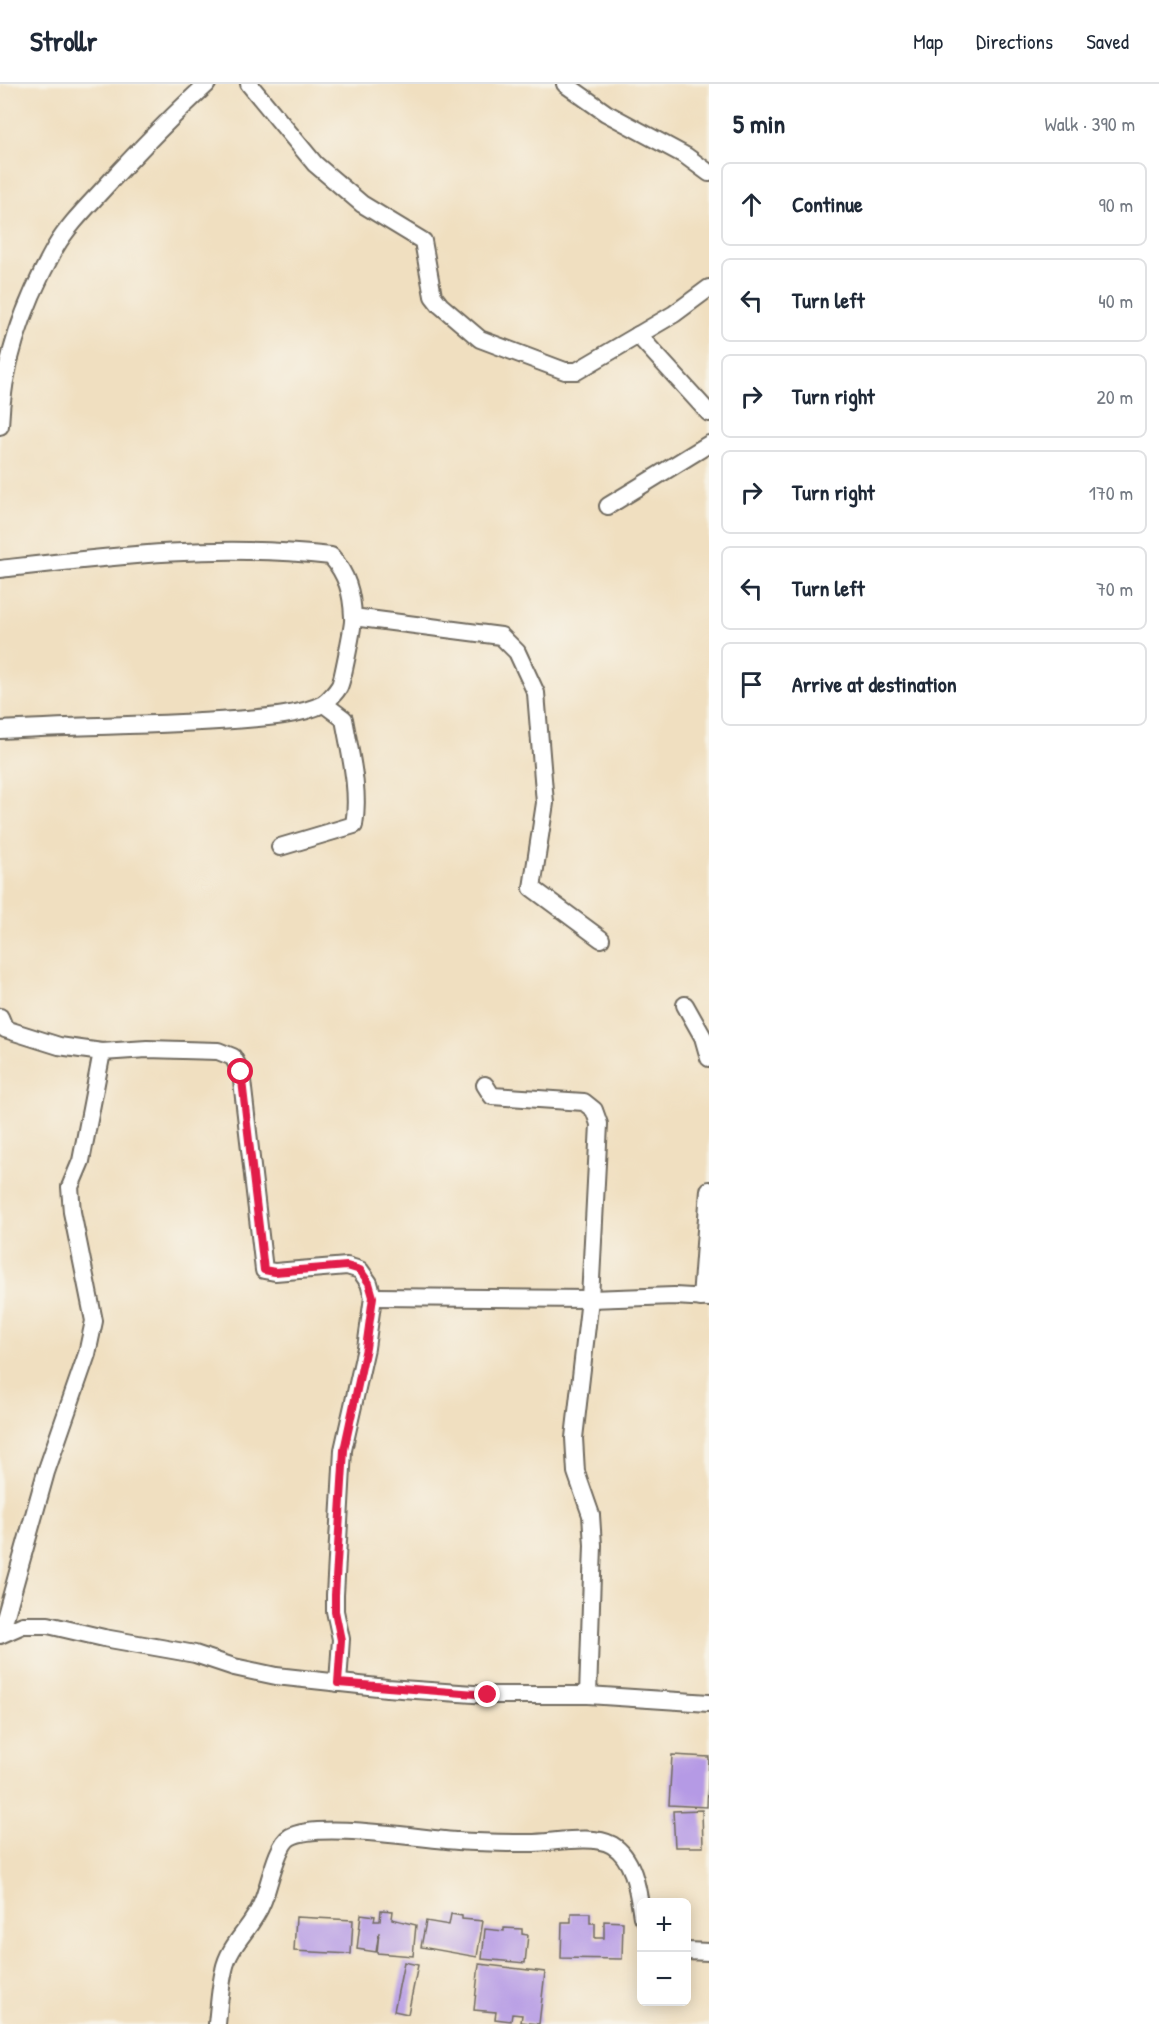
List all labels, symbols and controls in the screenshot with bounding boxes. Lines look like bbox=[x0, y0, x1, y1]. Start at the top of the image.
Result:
text: Strollr bbox=[30, 22, 97, 60]
text: Map bbox=[913, 27, 943, 56]
text: Directions bbox=[976, 27, 1053, 56]
text: Saved bbox=[1086, 27, 1129, 56]
text: 5 min bbox=[733, 106, 785, 141]
text: Walk · 390 m bbox=[1045, 110, 1135, 137]
icon: ahead bbox=[735, 188, 768, 221]
text: Continue bbox=[792, 189, 863, 219]
text: 90 m bbox=[1099, 191, 1133, 218]
icon: left bbox=[735, 284, 768, 317]
text: Turn left bbox=[792, 285, 865, 315]
text: 40 m bbox=[1098, 287, 1133, 314]
icon: right bbox=[735, 380, 768, 413]
text: Turn right bbox=[792, 381, 875, 411]
text: 20 m bbox=[1096, 383, 1133, 410]
icon: right bbox=[735, 476, 768, 509]
text: Turn right bbox=[792, 477, 875, 507]
text: 170 m bbox=[1089, 479, 1133, 506]
icon: left bbox=[735, 572, 768, 605]
text: Turn left bbox=[792, 573, 865, 603]
text: 70 m bbox=[1096, 575, 1133, 602]
icon: arrive bbox=[735, 668, 768, 701]
text: Arrive at destination bbox=[792, 669, 957, 699]
route start bbox=[227, 1058, 253, 1084]
route end bbox=[474, 1681, 500, 1707]
map controls bbox=[637, 1898, 691, 2006]
button: + bbox=[637, 1898, 691, 1952]
button: − bbox=[637, 1952, 691, 2006]

